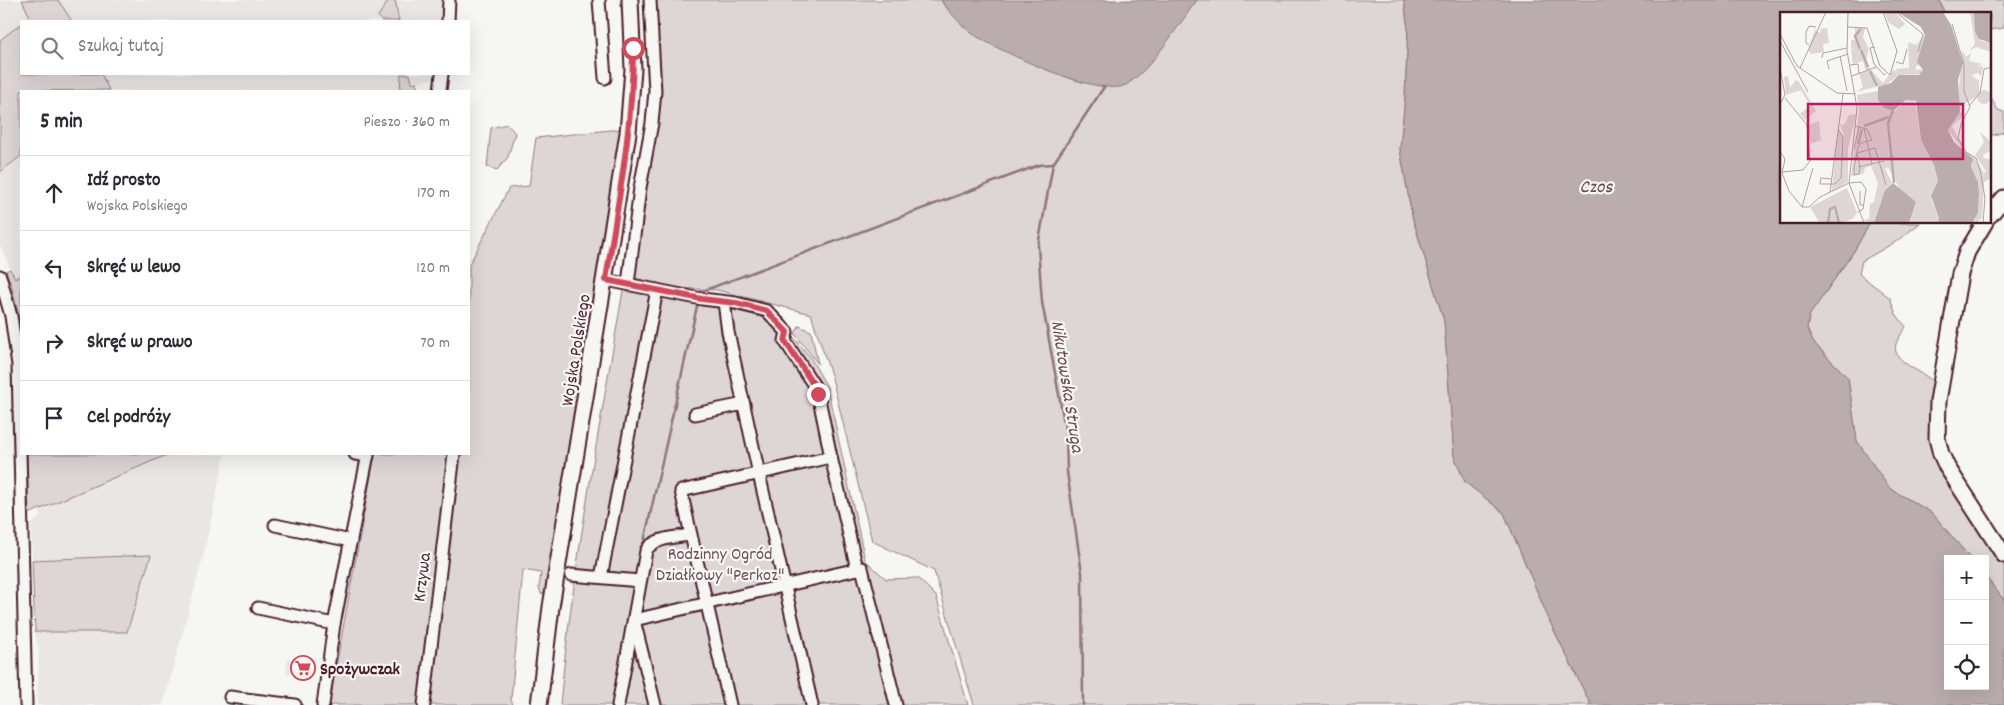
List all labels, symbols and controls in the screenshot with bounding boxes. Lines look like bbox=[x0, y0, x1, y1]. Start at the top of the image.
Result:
inset map bbox=[1780, 12, 1992, 224]
search box bbox=[20, 20, 470, 75]
icon: search bbox=[38, 34, 66, 62]
text: Szukaj tutaj bbox=[78, 34, 164, 61]
route start bbox=[622, 37, 645, 60]
text: 5 min bbox=[40, 108, 83, 138]
text: Pieszo · 360 m bbox=[364, 111, 450, 134]
text: Idź prosto bbox=[87, 168, 160, 195]
water label: Czos bbox=[1579, 175, 1614, 202]
icon: ahead bbox=[40, 179, 68, 207]
text: 170 m bbox=[417, 182, 450, 205]
text: Wojska Polskiego bbox=[87, 195, 188, 218]
icon: left bbox=[40, 254, 68, 282]
text: Skręć w lewo bbox=[87, 255, 181, 282]
text: 120 m bbox=[416, 257, 450, 280]
street label: Wojska Polskiego bbox=[556, 293, 599, 408]
water label: Nikutowska Struga bbox=[1042, 319, 1089, 456]
icon: right bbox=[40, 329, 68, 357]
text: Skręć w prawo bbox=[87, 330, 193, 357]
text: 70 m bbox=[420, 332, 450, 355]
route end bbox=[807, 383, 830, 406]
icon: arrive bbox=[40, 404, 68, 432]
text: Cel podróży bbox=[87, 405, 170, 432]
park label: Rodzinny Ogród Działkowy "Perkoz" bbox=[656, 543, 784, 589]
street label: Krzywa bbox=[408, 551, 439, 603]
map controls bbox=[1944, 555, 1989, 690]
button: + bbox=[1944, 555, 1989, 600]
button: − bbox=[1944, 600, 1989, 645]
button: locate bbox=[1944, 645, 1989, 690]
supermarket icon: Spożywczak bbox=[290, 655, 316, 681]
place label: Spożywczak bbox=[320, 658, 400, 683]

